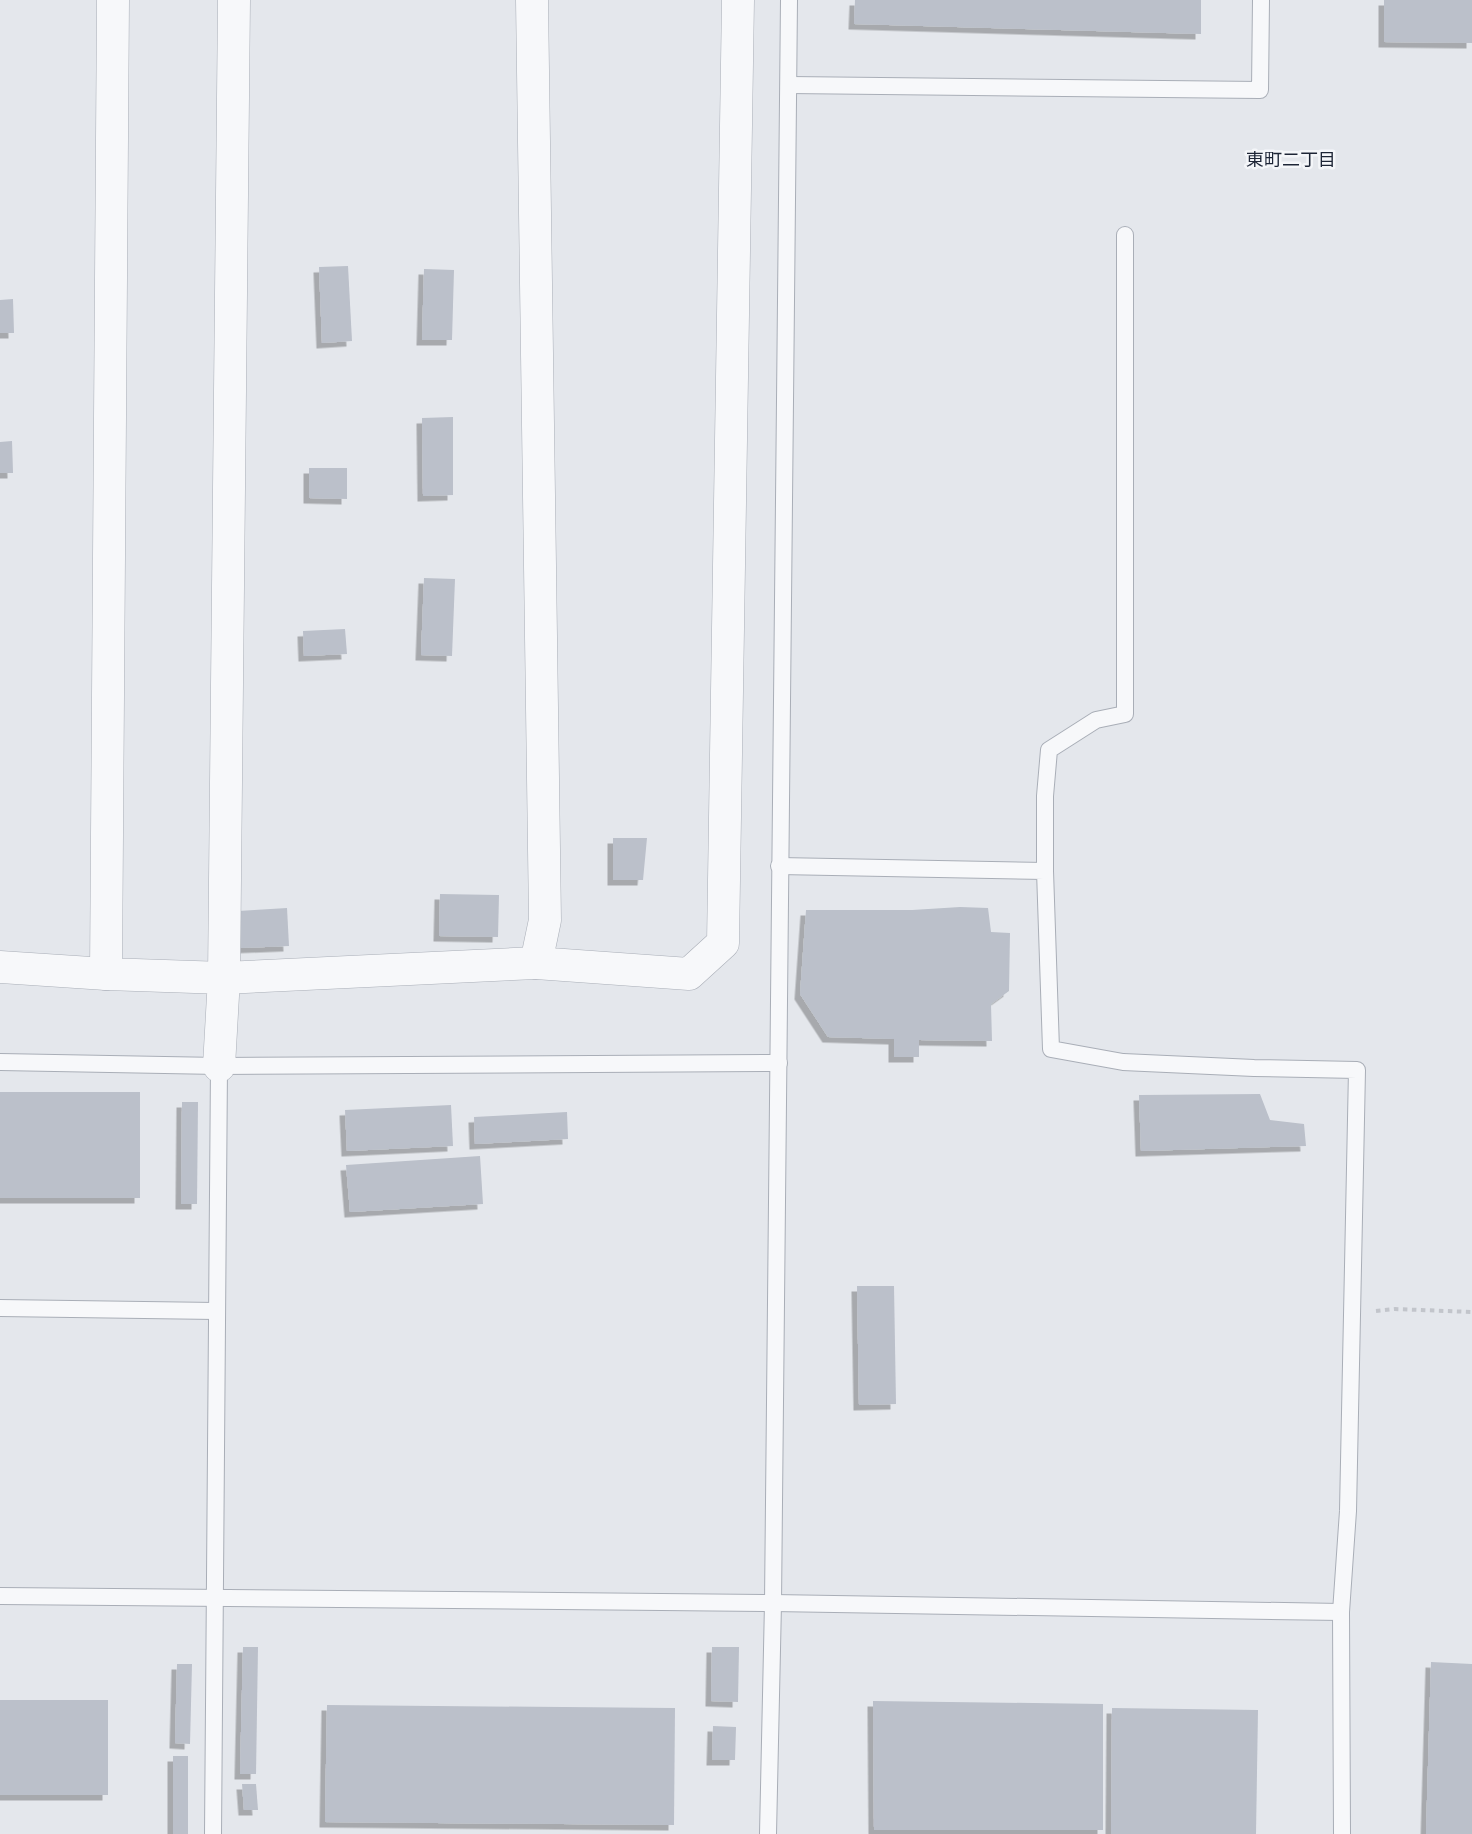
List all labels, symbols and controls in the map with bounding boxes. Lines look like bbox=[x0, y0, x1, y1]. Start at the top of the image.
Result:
district label: 東町二丁目 bbox=[1246, 148, 1336, 171]

